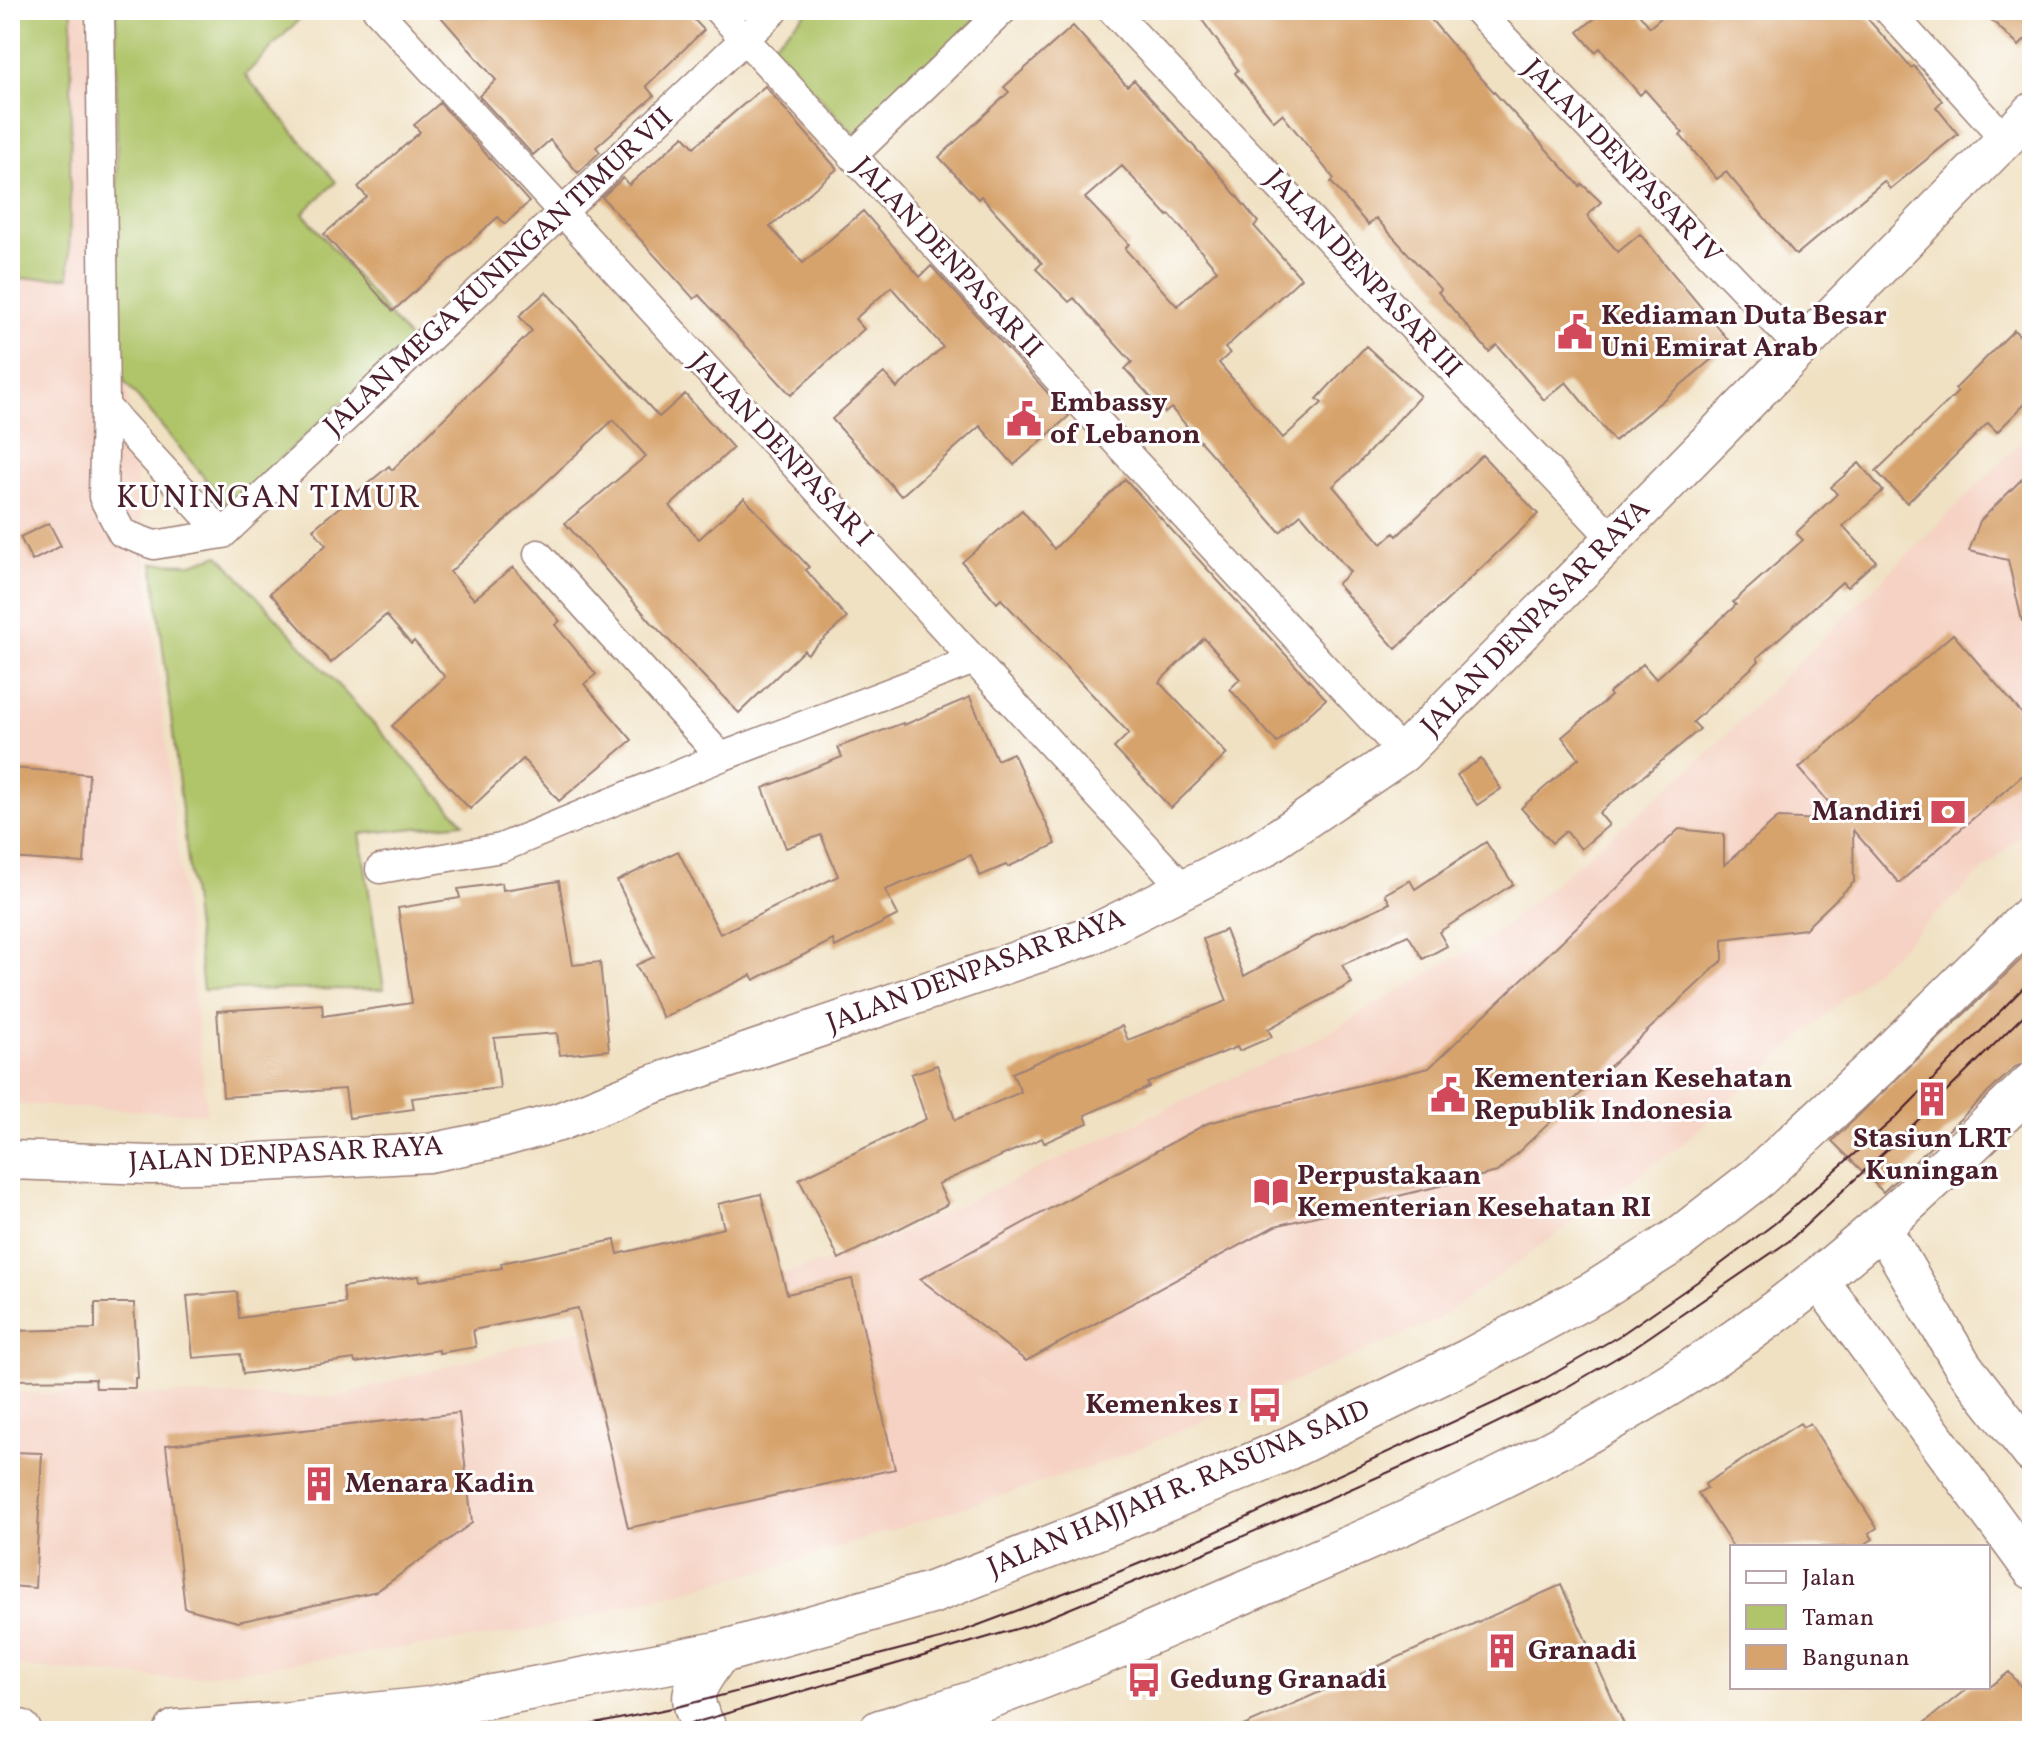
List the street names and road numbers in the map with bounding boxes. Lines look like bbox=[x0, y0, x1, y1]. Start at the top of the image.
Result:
street label: JALAN DENPASAR IV bbox=[1513, 50, 1731, 274]
street label: JALAN MEGA KUNINGAN TIMUR VII bbox=[316, 99, 682, 445]
street label: JALAN DENPASAR II bbox=[843, 149, 1051, 367]
street label: JALAN DENPASAR III bbox=[1256, 161, 1470, 387]
street label: JALAN DENPASAR I bbox=[680, 344, 882, 556]
street label: JALAN DENPASAR RAYA bbox=[1412, 491, 1660, 745]
street label: JALAN DENPASAR RAYA bbox=[821, 899, 1131, 1043]
street label: JALAN DENPASAR RAYA bbox=[128, 1127, 445, 1183]
street label: JALAN HAJJAH R. RASUNA SAID bbox=[982, 1391, 1376, 1587]

